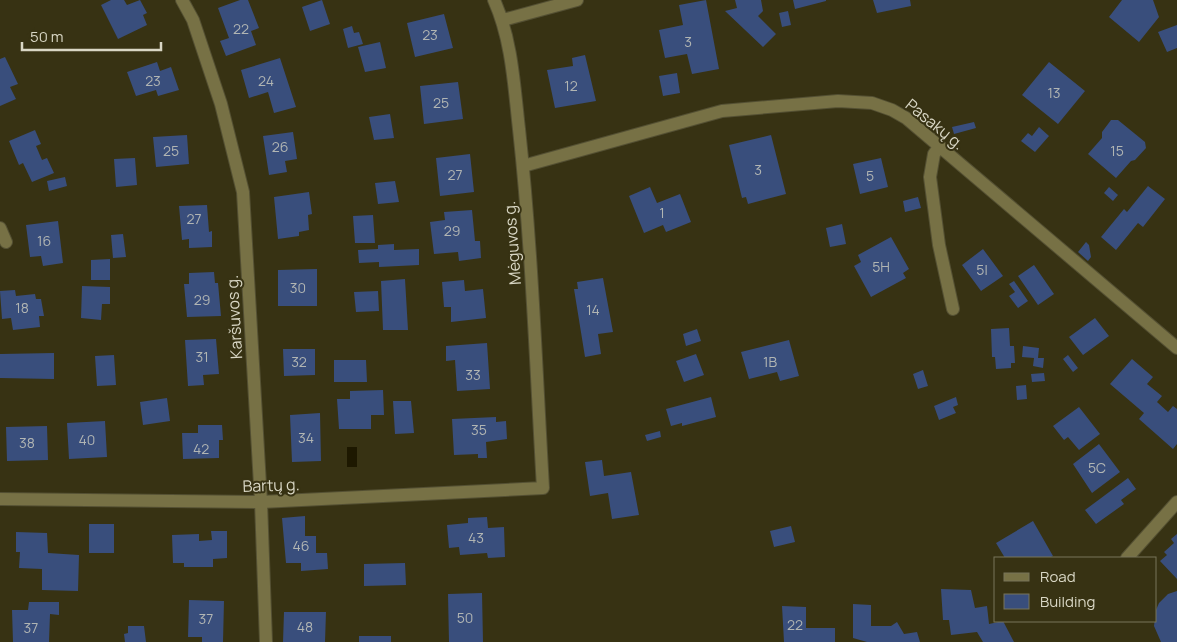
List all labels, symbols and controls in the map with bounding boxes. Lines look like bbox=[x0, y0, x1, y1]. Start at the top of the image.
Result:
house number: 22 bbox=[233, 19, 249, 38]
scale bar bbox=[22, 20, 161, 52]
house number: 23 bbox=[422, 25, 438, 44]
text: 50 m bbox=[30, 26, 64, 47]
house number: 3 bbox=[684, 32, 692, 51]
house number: 23 bbox=[145, 71, 161, 90]
house number: 24 bbox=[258, 71, 274, 90]
house number: 12 bbox=[564, 76, 578, 95]
house number: 13 bbox=[1047, 83, 1061, 102]
house number: 25 bbox=[433, 93, 449, 112]
street label: Pasakų g. bbox=[901, 94, 969, 154]
house number: 26 bbox=[272, 137, 288, 156]
house number: 25 bbox=[163, 141, 179, 160]
house number: 15 bbox=[1110, 141, 1124, 160]
house number: 3 bbox=[754, 160, 762, 179]
house number: 27 bbox=[447, 165, 463, 184]
house number: 5 bbox=[866, 166, 874, 185]
street label: Mėguvos g. bbox=[498, 200, 526, 286]
house number: 1 bbox=[659, 203, 665, 222]
house number: 27 bbox=[186, 209, 202, 228]
house number: 29 bbox=[444, 221, 460, 240]
house number: 16 bbox=[37, 231, 51, 250]
house number: 5H bbox=[872, 257, 890, 276]
house number: 5I bbox=[976, 260, 988, 279]
street label: Karšuvos g. bbox=[221, 274, 247, 360]
house number: 30 bbox=[290, 278, 306, 297]
house number: 29 bbox=[194, 290, 210, 309]
house number: 18 bbox=[15, 298, 29, 317]
house number: 14 bbox=[586, 300, 600, 319]
house number: 31 bbox=[195, 347, 209, 366]
house number: 32 bbox=[291, 352, 307, 371]
house number: 1B bbox=[763, 352, 777, 371]
house number: 33 bbox=[465, 365, 481, 384]
house number: 35 bbox=[471, 420, 487, 439]
house number: 34 bbox=[298, 428, 314, 447]
house number: 40 bbox=[79, 430, 95, 449]
house number: 38 bbox=[19, 433, 35, 452]
house number: 42 bbox=[193, 439, 209, 458]
house number: 5C bbox=[1088, 458, 1106, 477]
street label: Bartų g. bbox=[242, 473, 300, 497]
house number: 43 bbox=[468, 528, 484, 547]
house number: 46 bbox=[293, 536, 309, 555]
legend bbox=[994, 557, 1157, 622]
text: Road bbox=[1040, 566, 1076, 587]
text: Building bbox=[1040, 591, 1095, 612]
house number: 50 bbox=[457, 608, 473, 627]
house number: 37 bbox=[199, 609, 213, 628]
house number: 22 bbox=[787, 615, 803, 634]
house number: 48 bbox=[297, 617, 313, 636]
house number: 37 bbox=[24, 618, 38, 637]

